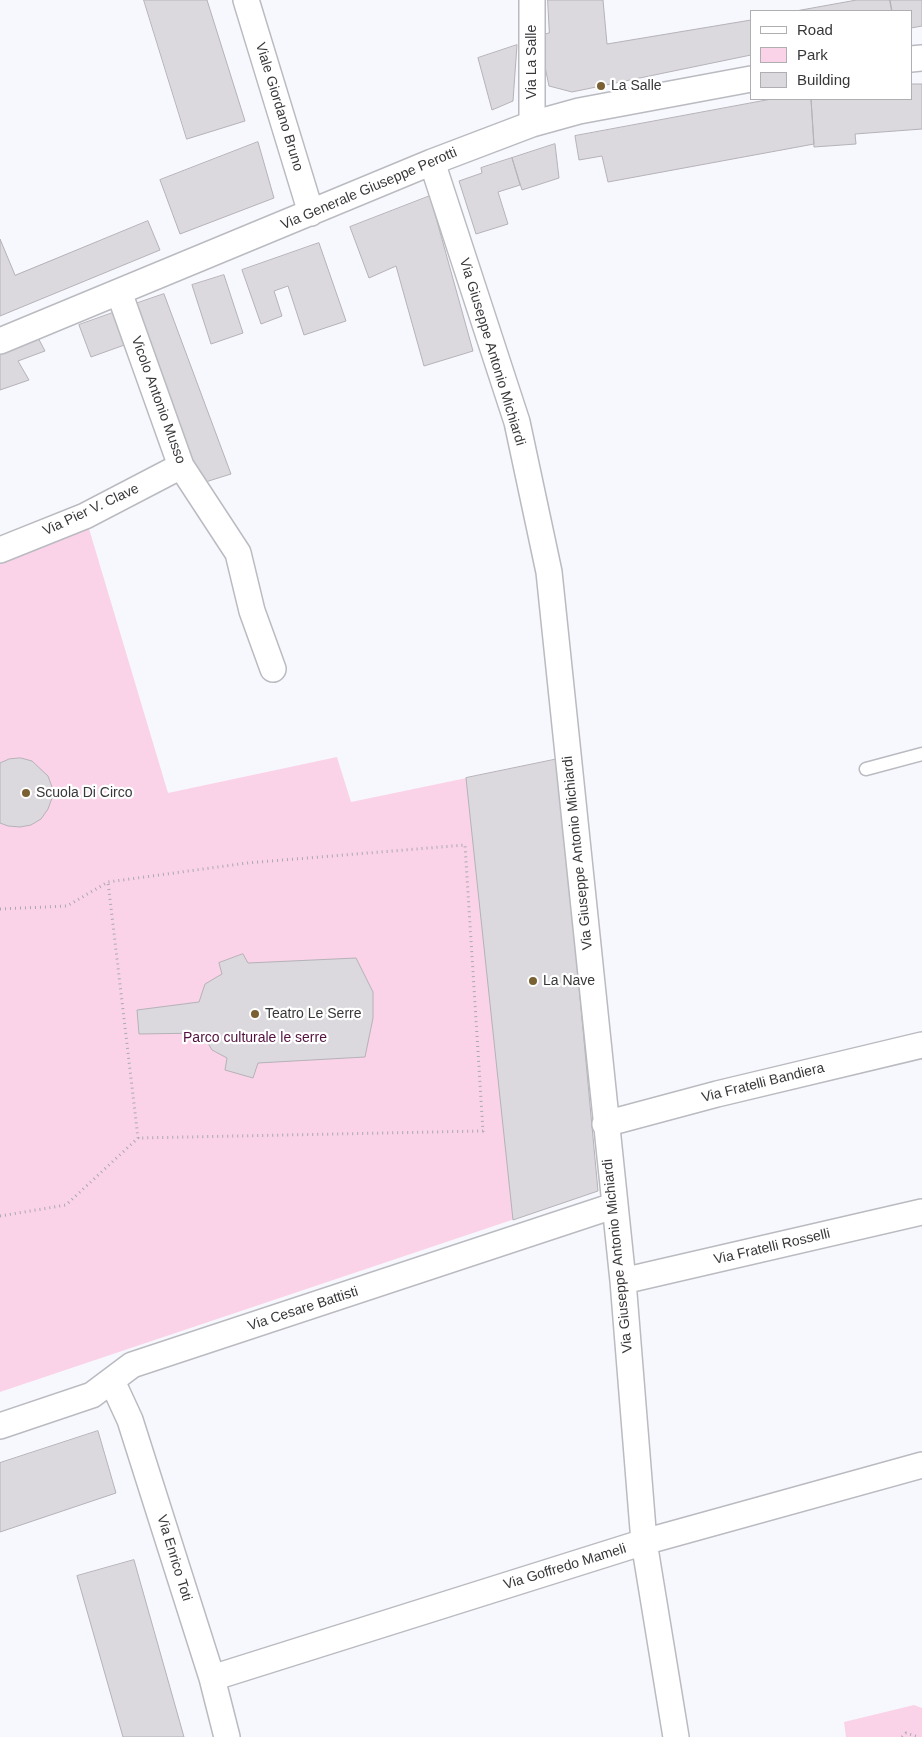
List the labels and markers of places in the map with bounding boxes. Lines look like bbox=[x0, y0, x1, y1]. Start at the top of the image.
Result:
place label: La Salle bbox=[611, 78, 662, 94]
marker: La Salle bbox=[595, 80, 607, 92]
place label: Scuola Di Circo bbox=[36, 785, 132, 801]
marker: Scuola Di Circo bbox=[20, 787, 32, 799]
place label: La Nave bbox=[543, 973, 595, 989]
marker: La Nave bbox=[527, 975, 539, 987]
place label: Teatro Le Serre bbox=[265, 1006, 361, 1022]
marker: Teatro Le Serre bbox=[249, 1008, 261, 1020]

